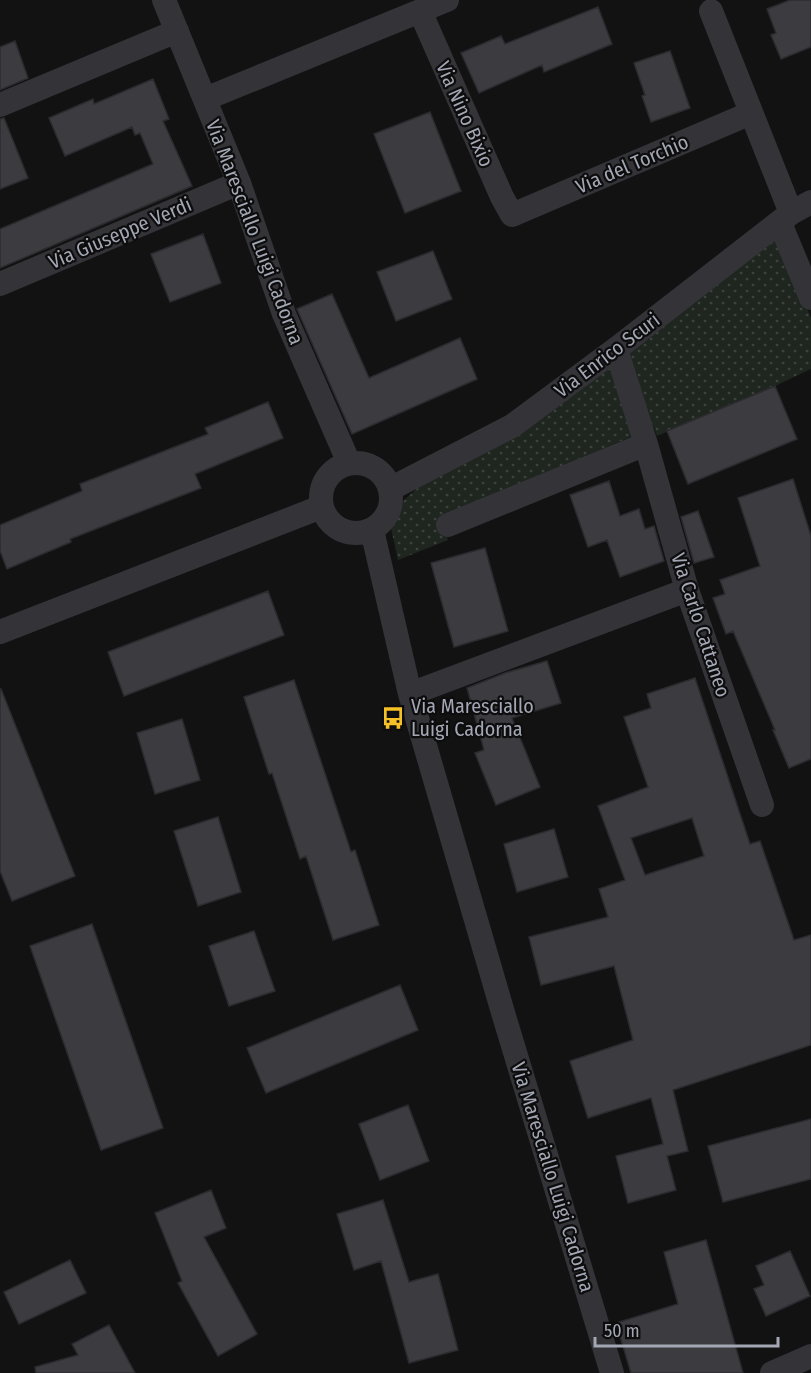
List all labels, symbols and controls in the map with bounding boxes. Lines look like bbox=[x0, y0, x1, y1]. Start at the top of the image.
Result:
street label: Via Nino Bixio bbox=[431, 58, 499, 170]
street label: Via Maresciallo Luigi Cadorna bbox=[201, 116, 309, 348]
street label: Via del Torchio bbox=[572, 129, 692, 199]
street label: Via Giuseppe Verdi bbox=[45, 192, 195, 274]
street label: Via Enrico Scuri bbox=[550, 308, 664, 402]
street label: Via Carlo Cattaneo bbox=[666, 550, 736, 700]
place label: Via Maresciallo Luigi Cadorna bbox=[411, 694, 534, 741]
bus stop icon: Via Maresciallo Luigi Cadorna bbox=[380, 705, 406, 731]
street label: Via Maresciallo Luigi Cadorna bbox=[507, 1059, 599, 1295]
scale bar bbox=[595, 1310, 778, 1348]
text: 50 m bbox=[604, 1320, 640, 1342]

